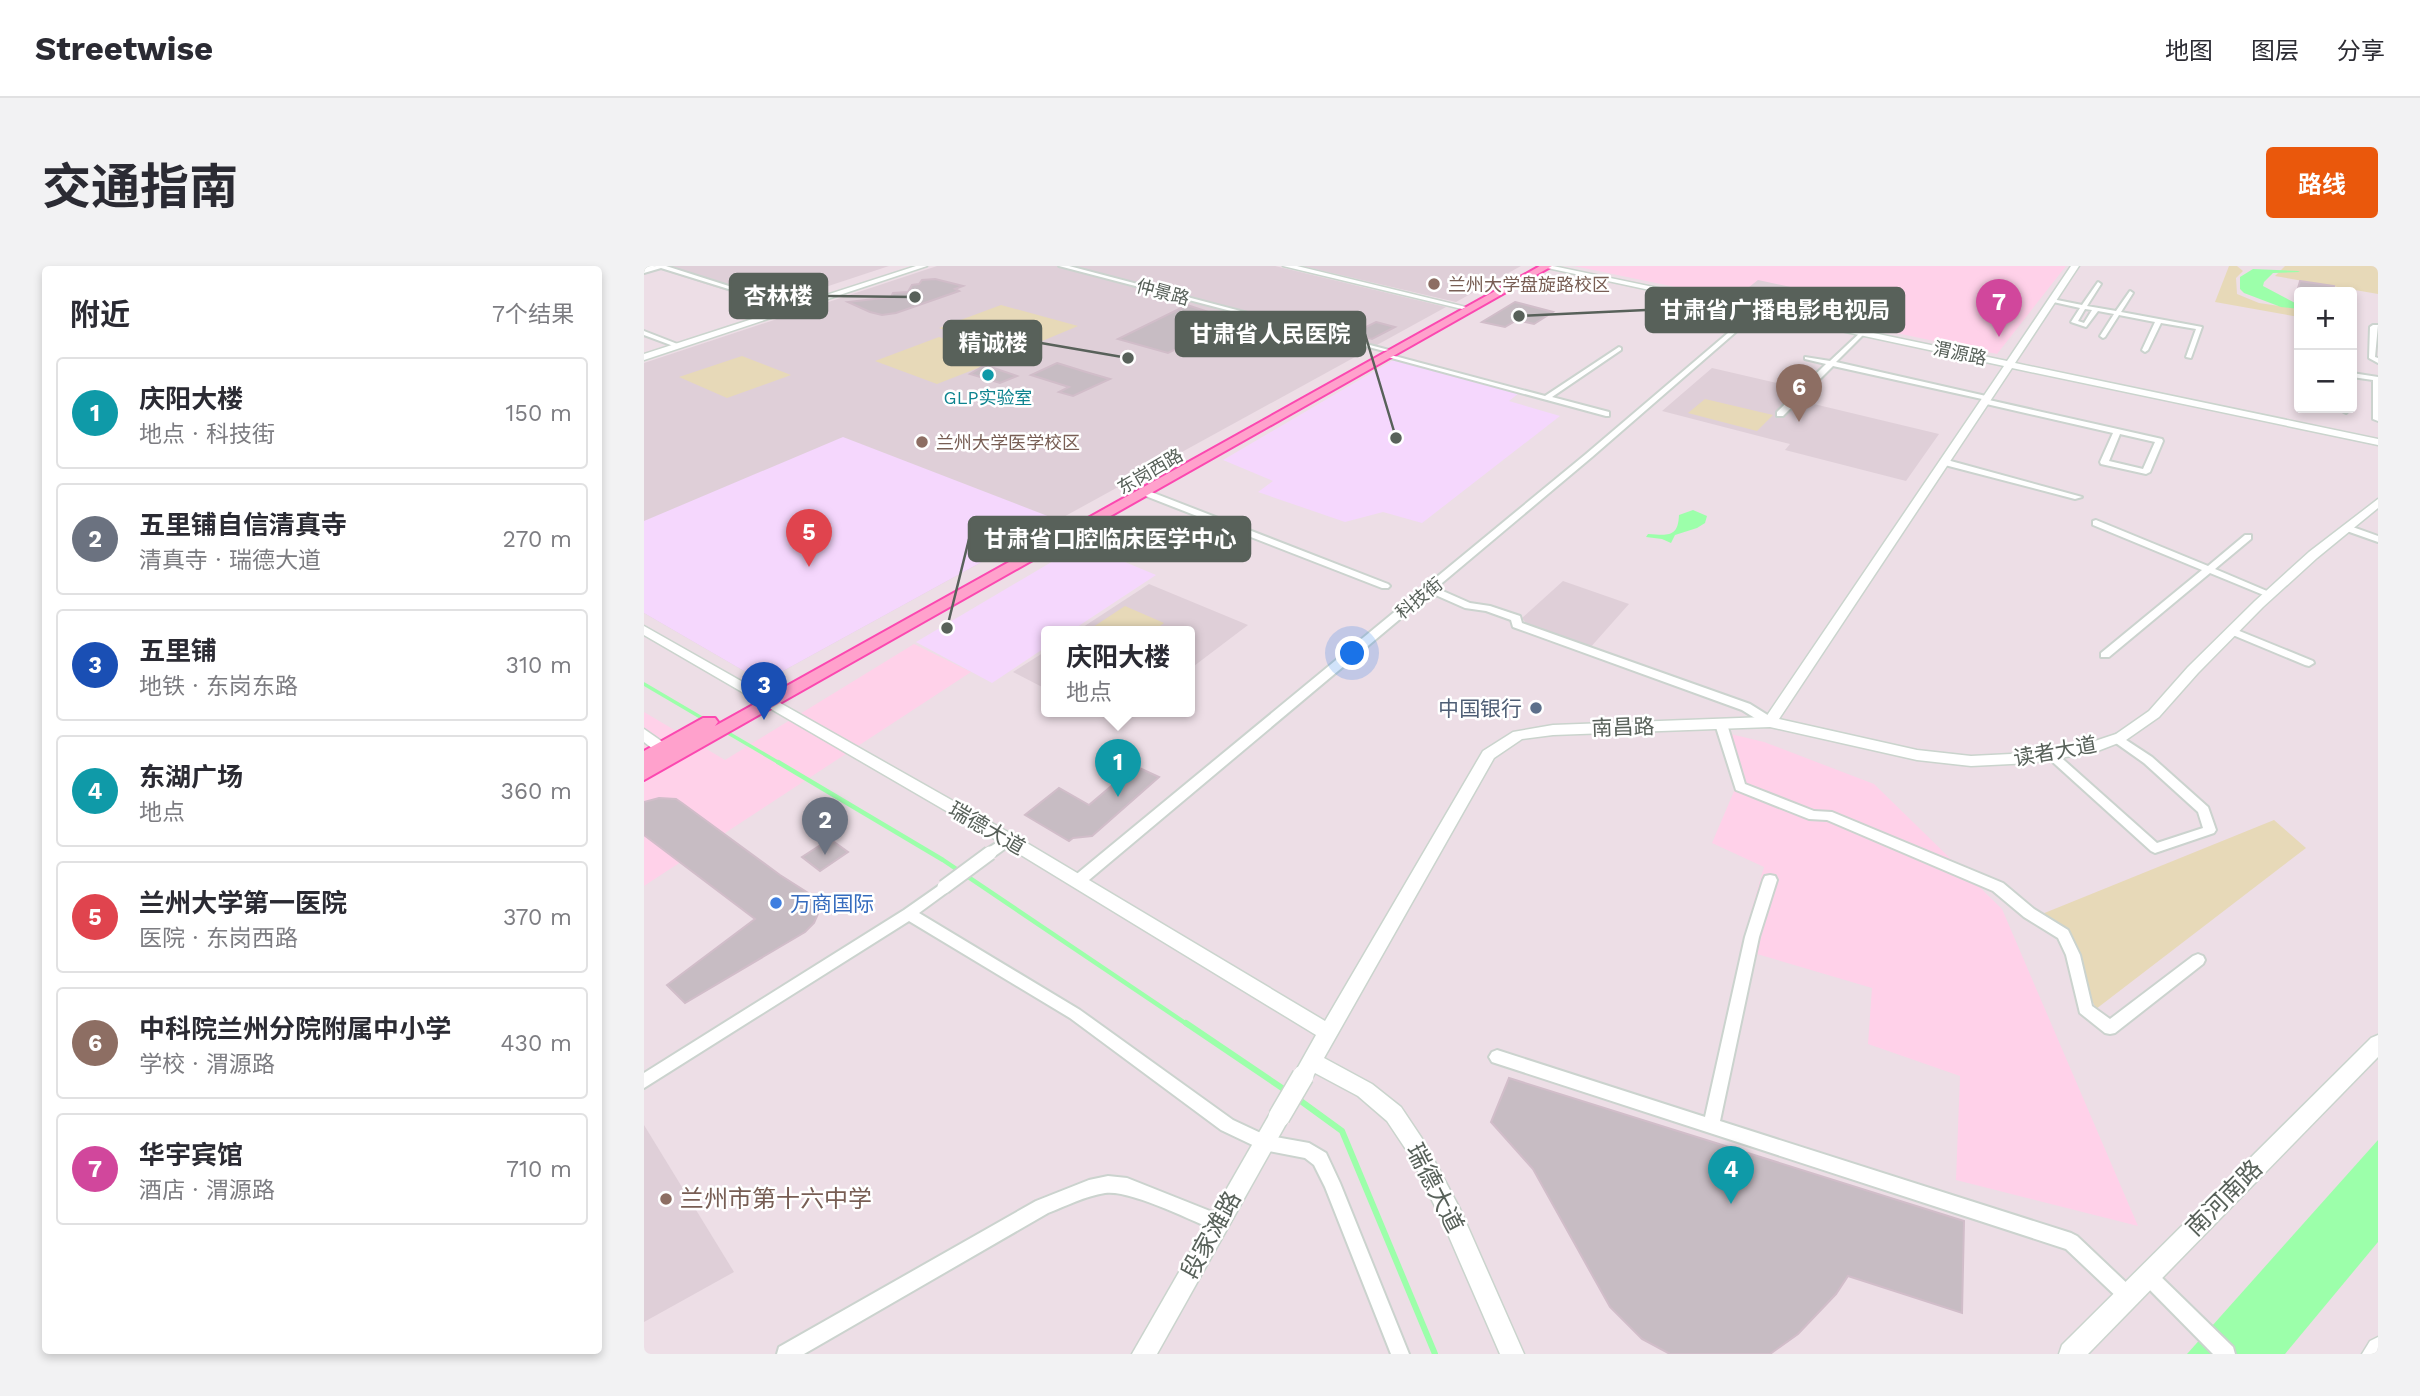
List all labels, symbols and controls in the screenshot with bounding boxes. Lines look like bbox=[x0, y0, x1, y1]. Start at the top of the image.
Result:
text: Streetwise bbox=[35, 29, 213, 68]
text: 地图 bbox=[2165, 37, 2213, 65]
text: 图层 bbox=[2251, 37, 2299, 65]
text: 分享 bbox=[2337, 37, 2385, 65]
button: 路线 bbox=[2266, 147, 2378, 218]
text: 交通指南 bbox=[42, 158, 238, 216]
callout: 杏林楼 bbox=[730, 274, 827, 318]
place label: 兰州大学盘旋路校区 bbox=[1448, 274, 1610, 295]
street label: 仲景路 bbox=[1134, 275, 1192, 309]
marker: 兰州大学盘旋路校区 bbox=[1426, 276, 1442, 292]
pin: 7 bbox=[1976, 279, 2022, 337]
text: 杏林楼 bbox=[744, 283, 813, 310]
map controls bbox=[2294, 287, 2357, 413]
button: + bbox=[2294, 287, 2357, 350]
callout: 甘肃省广播电影电视局 bbox=[1646, 288, 1904, 332]
text: 附近 bbox=[70, 297, 130, 332]
text: 甘肃省广播电影电视局 bbox=[1660, 297, 1890, 324]
text: 7个结果 bbox=[492, 301, 574, 328]
callout: 甘肃省人民医院 bbox=[1176, 312, 1365, 356]
callout: 精诚楼 bbox=[944, 321, 1041, 365]
text: 甘肃省人民医院 bbox=[1190, 321, 1351, 348]
text: 精诚楼 bbox=[959, 330, 1028, 357]
street label: 渭源路 bbox=[1931, 337, 1989, 369]
button: − bbox=[2294, 350, 2357, 413]
pin: 6 bbox=[1776, 364, 1822, 422]
marker: GLP实验室 bbox=[980, 367, 996, 383]
text: 庆阳大楼 bbox=[139, 384, 243, 414]
place label: GLP实验室 bbox=[944, 387, 1032, 408]
text: 1 bbox=[90, 400, 100, 427]
text: 150 m bbox=[506, 400, 572, 427]
text: 地点 · 科技街 bbox=[139, 421, 275, 448]
place label: 兰州大学医学校区 bbox=[936, 432, 1080, 453]
marker: 兰州大学医学校区 bbox=[914, 434, 930, 450]
street label: 东岗西路 bbox=[1114, 444, 1186, 498]
pin: 5 bbox=[786, 509, 832, 567]
text: 五里铺自信清真寺 bbox=[139, 510, 347, 540]
callout: 甘肃省口腔临床医学中心 bbox=[969, 517, 1250, 561]
text: 2 bbox=[88, 526, 102, 553]
text: 270 m bbox=[503, 526, 572, 553]
text: 甘肃省口腔临床医学中心 bbox=[984, 526, 1237, 553]
text: 清真寺 · 瑞德大道 bbox=[139, 547, 321, 574]
street label: 科技街 bbox=[1391, 573, 1447, 623]
popup bbox=[1041, 626, 1195, 717]
text: 五里铺 bbox=[139, 636, 217, 666]
your location bbox=[1335, 636, 1369, 670]
text: 庆阳大楼 bbox=[1066, 642, 1170, 672]
text: 3 bbox=[88, 652, 102, 679]
text: 310 m bbox=[506, 652, 572, 679]
pin: 3 bbox=[741, 662, 787, 720]
text: 地铁 · 东岗东路 bbox=[139, 673, 298, 700]
text: 地点 bbox=[1066, 679, 1112, 706]
place label: 中国银行 bbox=[1438, 696, 1522, 721]
marker: 中国银行 bbox=[1528, 700, 1544, 716]
street label: 南昌路 bbox=[1591, 713, 1655, 741]
street label: 读者大道 bbox=[2011, 731, 2099, 771]
pin: 1 bbox=[1095, 739, 1141, 797]
text: 东湖广场 bbox=[139, 762, 243, 792]
text: 4 bbox=[88, 778, 102, 805]
text: 360 m bbox=[501, 778, 572, 805]
street label: 瑞德大道 bbox=[944, 796, 1030, 860]
pin: 2 bbox=[802, 797, 848, 855]
text: 地点 bbox=[139, 799, 185, 826]
text: 兰州大学第一医院 bbox=[139, 888, 347, 918]
place label: 万商国际 bbox=[790, 891, 874, 916]
marker: 万商国际 bbox=[768, 895, 784, 911]
text: 5 bbox=[88, 904, 102, 931]
text: 370 m bbox=[503, 904, 572, 931]
text: 医院 · 东岗西路 bbox=[139, 925, 298, 952]
text: 中科院兰州分院附属中小学 bbox=[139, 1014, 451, 1044]
text: 6 bbox=[88, 1030, 102, 1057]
text: 430 m bbox=[500, 1030, 572, 1057]
text: 学校 · 渭源路 bbox=[139, 1051, 275, 1078]
street label: 瑞德大道 bbox=[1401, 1139, 1469, 1237]
text: 华宇宾馆 bbox=[139, 1140, 243, 1170]
pin: 4 bbox=[1708, 1146, 1754, 1204]
street label: 南河南路 bbox=[2180, 1154, 2268, 1242]
text: 7 bbox=[88, 1156, 102, 1183]
text: 710 m bbox=[506, 1156, 572, 1183]
text: 酒店 · 渭源路 bbox=[139, 1177, 275, 1204]
place label: 兰州市第十六中学 bbox=[680, 1185, 872, 1213]
street label: 段家滩路 bbox=[1175, 1186, 1247, 1284]
marker: 兰州市第十六中学 bbox=[658, 1191, 674, 1207]

